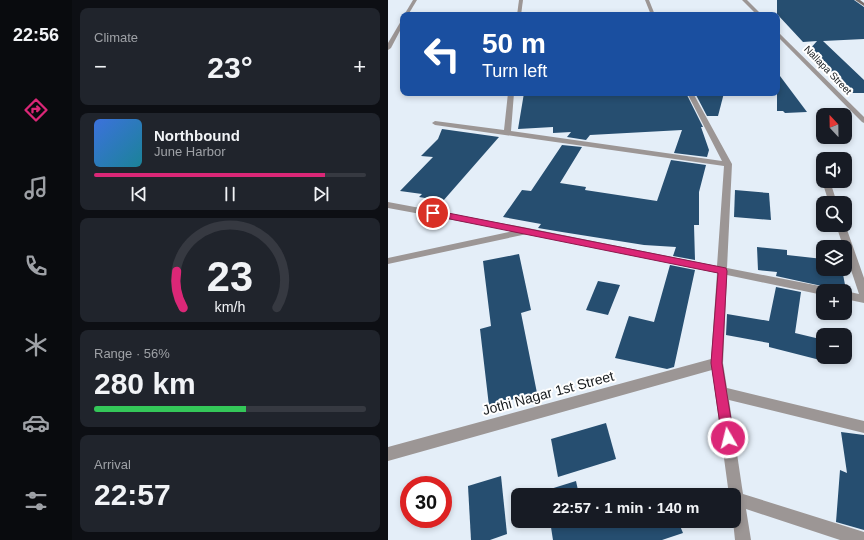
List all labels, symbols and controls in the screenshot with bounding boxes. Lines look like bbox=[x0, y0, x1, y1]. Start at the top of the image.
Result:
text: 22:56 bbox=[13, 25, 59, 45]
icon: left bbox=[416, 28, 468, 80]
text: 50 m bbox=[482, 28, 546, 59]
text: Climate bbox=[94, 30, 138, 45]
street label: Nallapa Street bbox=[802, 43, 854, 97]
text: 23° bbox=[207, 51, 253, 84]
text: − bbox=[94, 54, 107, 79]
text: + bbox=[353, 54, 366, 79]
text: Turn left bbox=[482, 61, 547, 81]
icon: directions bbox=[22, 96, 50, 124]
north arrow bbox=[816, 108, 852, 144]
map controls bbox=[816, 108, 852, 364]
text: Northbound bbox=[154, 127, 240, 144]
text: June Harbor bbox=[154, 144, 226, 159]
button: sound bbox=[816, 152, 852, 188]
icon: music bbox=[22, 174, 50, 202]
icon: previous bbox=[128, 183, 150, 205]
icon: pause bbox=[219, 183, 241, 205]
icon: next bbox=[310, 183, 332, 205]
pin bbox=[416, 196, 450, 230]
button: search bbox=[816, 196, 852, 232]
icon: arrive bbox=[422, 202, 444, 224]
button: layers bbox=[816, 240, 852, 276]
icon: phone bbox=[22, 252, 50, 280]
text: 23 bbox=[207, 253, 253, 300]
button: + bbox=[816, 284, 852, 320]
text: km/h bbox=[215, 299, 246, 315]
button: − bbox=[816, 328, 852, 364]
icon: climate bbox=[22, 331, 50, 359]
text: Range · 56% bbox=[94, 346, 170, 361]
text: 280 km bbox=[94, 367, 196, 400]
street label: Jothi Nagar 1st Street bbox=[481, 368, 616, 418]
icon: car bbox=[22, 409, 50, 437]
position arrow bbox=[707, 417, 749, 459]
text: Arrival bbox=[94, 457, 131, 472]
speed limit sign: 30 bbox=[400, 476, 452, 528]
text: 22:57 bbox=[94, 478, 171, 511]
icon: filters bbox=[22, 487, 50, 515]
text: 22:57 · 1 min · 140 m bbox=[553, 499, 699, 516]

